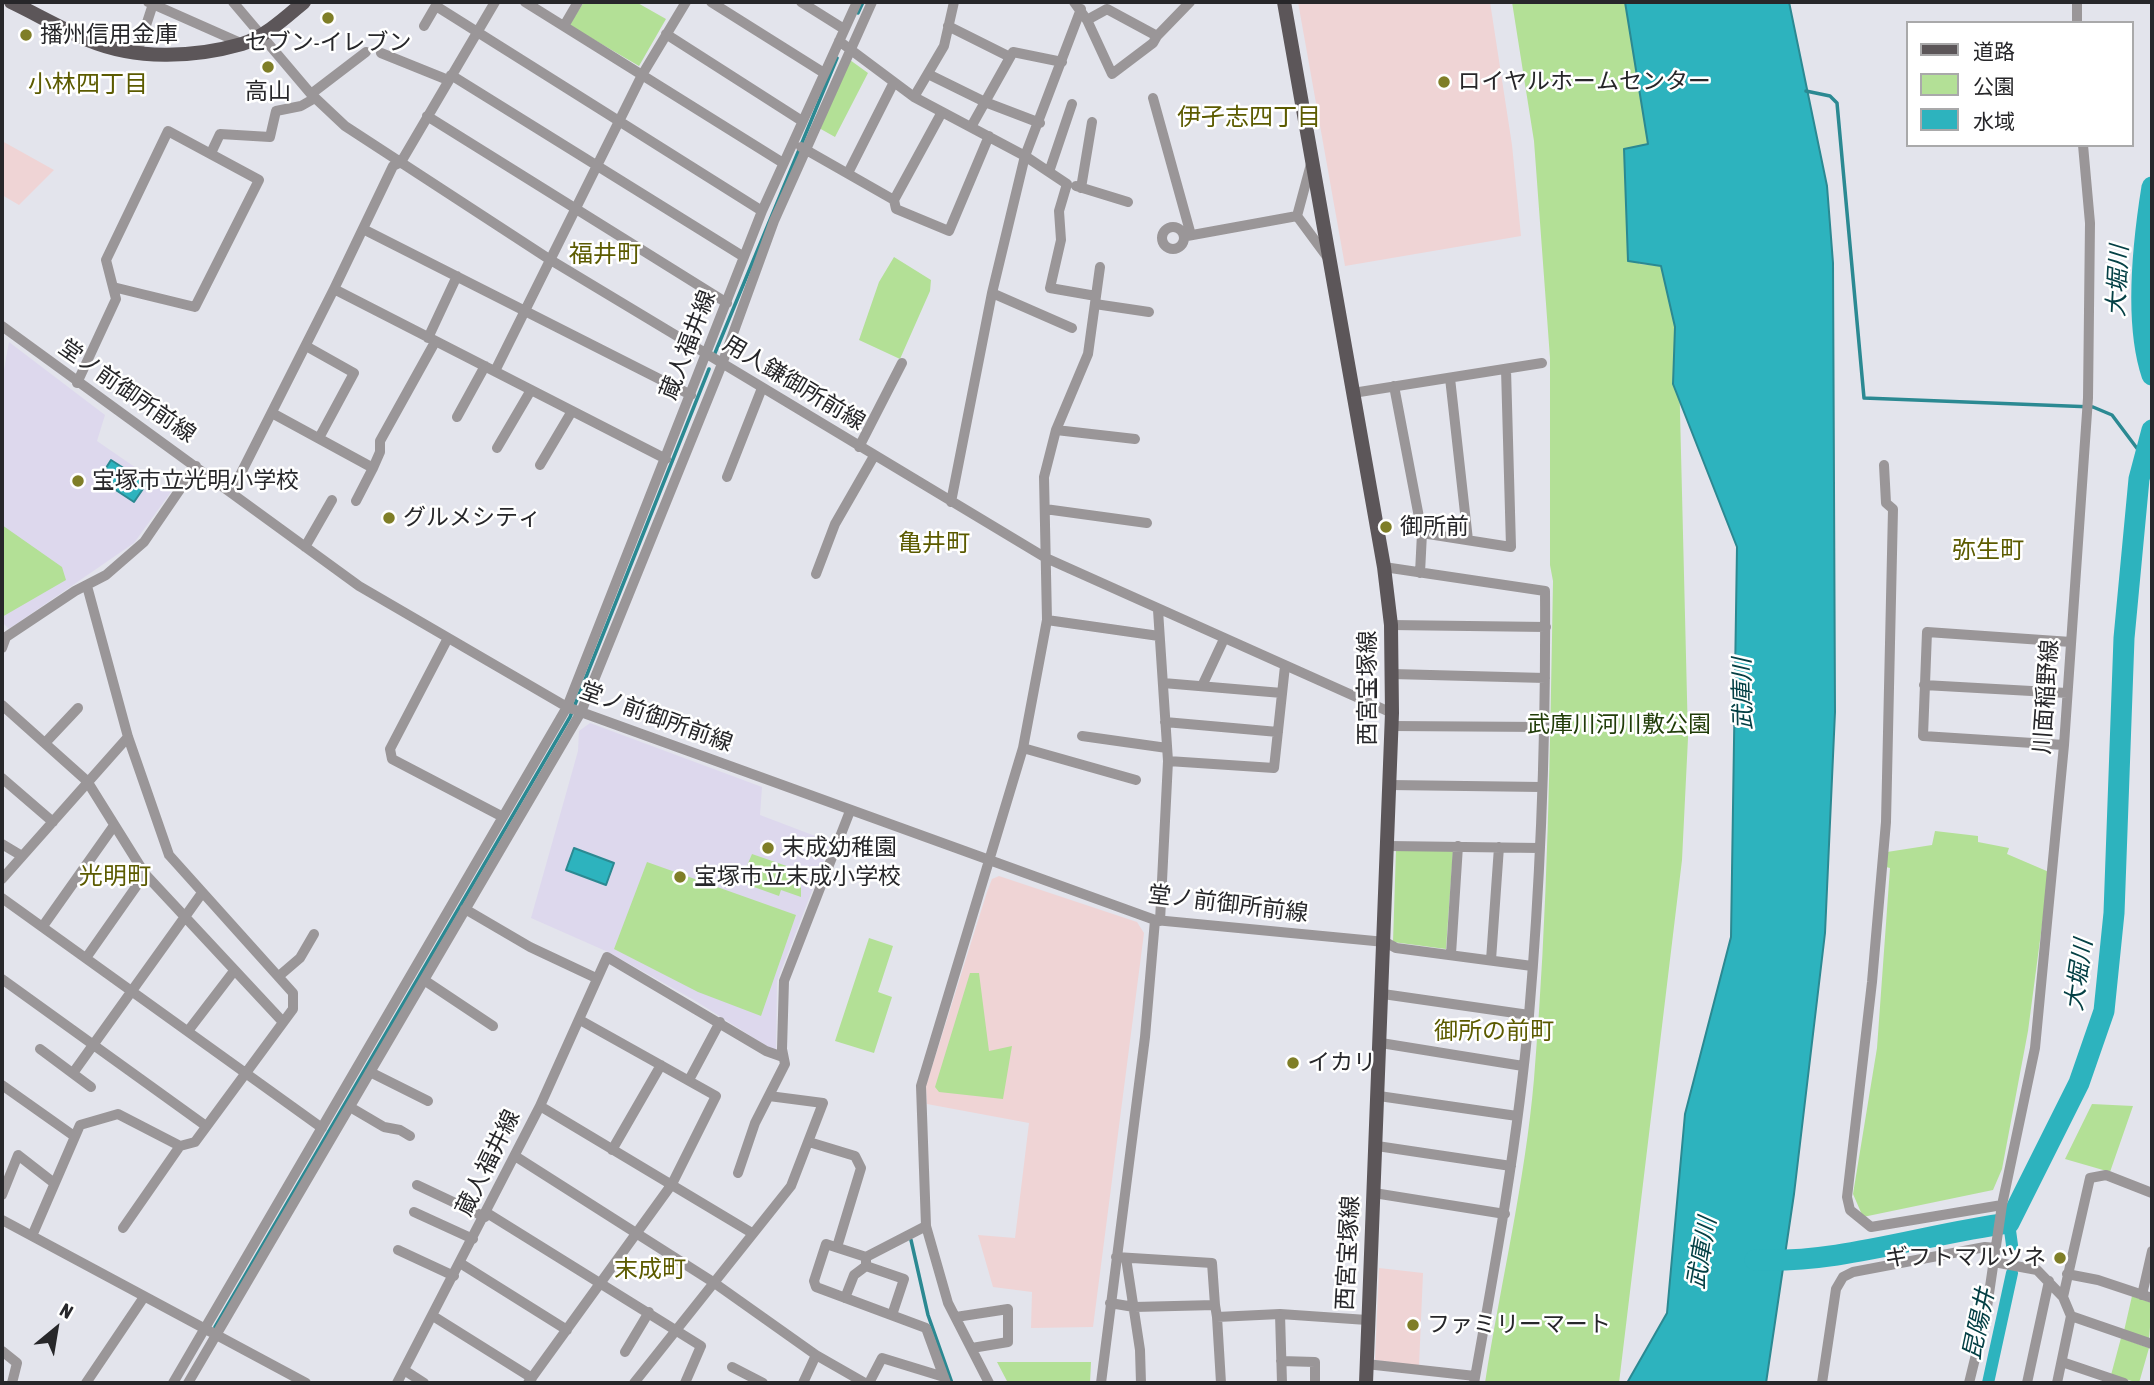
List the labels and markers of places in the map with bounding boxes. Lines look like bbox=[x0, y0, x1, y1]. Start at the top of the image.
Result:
marker: セブン-イレブン bbox=[320, 10, 336, 26]
place label: 播州信用金庫 bbox=[40, 21, 178, 49]
marker: 播州信用金庫 bbox=[18, 27, 34, 43]
place label: セブン-イレブン bbox=[245, 29, 411, 57]
marker: 高山 bbox=[260, 59, 276, 75]
place label: ロイヤルホームセンター bbox=[1458, 68, 1711, 96]
marker: ロイヤルホームセンター bbox=[1436, 74, 1452, 90]
place label: 高山 bbox=[245, 78, 291, 106]
place label: 宝塚市立光明小学校 bbox=[92, 467, 299, 495]
marker: 宝塚市立光明小学校 bbox=[70, 473, 86, 489]
place label: グルメシティ bbox=[403, 504, 541, 532]
marker: グルメシティ bbox=[381, 510, 397, 526]
place label: 御所前 bbox=[1400, 513, 1469, 541]
marker: 御所前 bbox=[1378, 519, 1394, 535]
place label: 末成幼稚園 bbox=[782, 834, 897, 862]
marker: 末成幼稚園 bbox=[760, 840, 776, 856]
place label: 宝塚市立末成小学校 bbox=[694, 863, 901, 891]
marker: 宝塚市立末成小学校 bbox=[672, 869, 688, 885]
place label: イカリ bbox=[1307, 1049, 1376, 1077]
marker: イカリ bbox=[1285, 1055, 1301, 1071]
place label: ギフトマルツネ bbox=[1885, 1244, 2046, 1272]
marker: ギフトマルツネ bbox=[2052, 1250, 2068, 1266]
place label: ファミリーマート bbox=[1427, 1311, 1611, 1339]
marker: ファミリーマート bbox=[1405, 1317, 1421, 1333]

